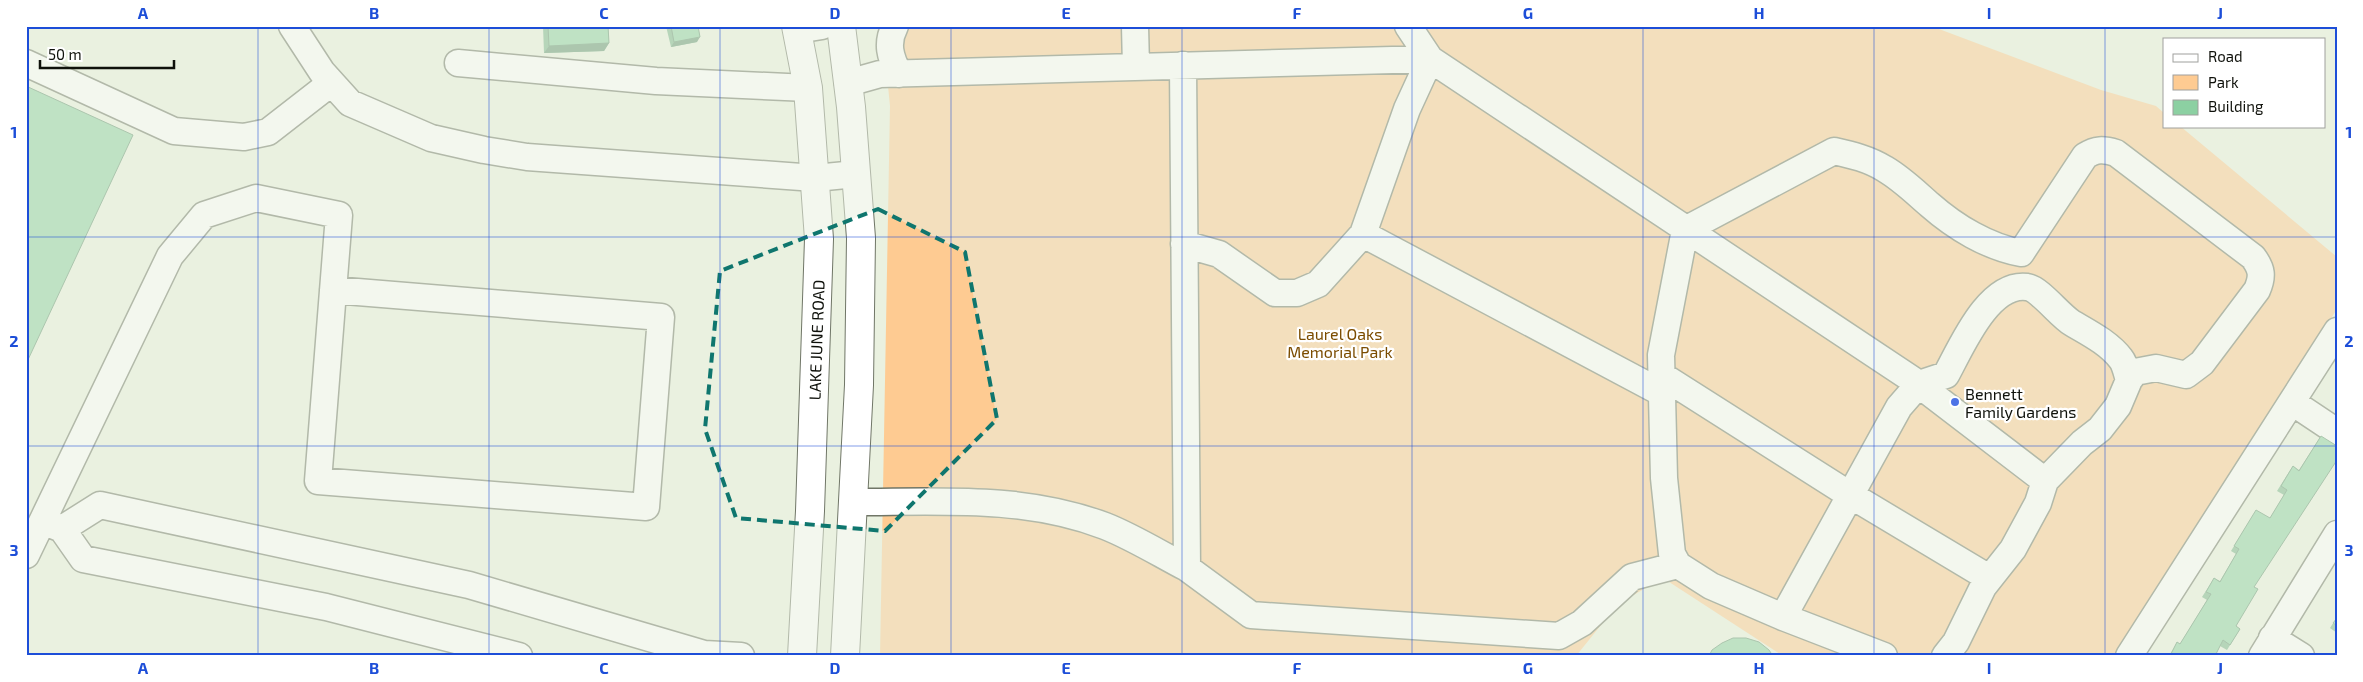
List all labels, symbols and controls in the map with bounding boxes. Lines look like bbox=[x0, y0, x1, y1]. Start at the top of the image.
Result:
text: A bbox=[138, 3, 149, 22]
text: B bbox=[369, 3, 379, 22]
text: C bbox=[599, 3, 609, 22]
text: D bbox=[830, 3, 841, 22]
text: E bbox=[1061, 3, 1071, 22]
text: F bbox=[1293, 3, 1302, 22]
text: G bbox=[1523, 3, 1533, 22]
text: H bbox=[1753, 3, 1765, 22]
text: I bbox=[1987, 3, 1991, 22]
text: J bbox=[2217, 3, 2223, 22]
scale bar bbox=[40, 38, 174, 70]
legend bbox=[2163, 38, 2326, 128]
text: 50 m bbox=[48, 45, 82, 63]
text: Road bbox=[2208, 47, 2243, 65]
text: Park bbox=[2208, 73, 2239, 91]
text: Building bbox=[2208, 97, 2264, 115]
text: 1 bbox=[11, 122, 17, 141]
text: 1 bbox=[2346, 122, 2352, 141]
street label: LAKE JUNE ROAD bbox=[804, 279, 828, 401]
park label: Laurel Oaks Memorial Park bbox=[1287, 324, 1393, 361]
text: 2 bbox=[9, 331, 19, 350]
text: 2 bbox=[2344, 331, 2354, 350]
place label: Bennett Family Gardens bbox=[1965, 384, 2076, 421]
marker: Bennett Family Gardens bbox=[1949, 396, 1961, 408]
text: 3 bbox=[9, 540, 19, 559]
text: 3 bbox=[2344, 540, 2354, 559]
text: A bbox=[138, 658, 149, 677]
text: B bbox=[369, 658, 379, 677]
text: C bbox=[599, 658, 609, 677]
text: D bbox=[830, 658, 841, 677]
text: E bbox=[1061, 658, 1071, 677]
text: F bbox=[1293, 658, 1302, 677]
text: G bbox=[1523, 658, 1533, 677]
text: H bbox=[1753, 658, 1765, 677]
text: I bbox=[1987, 658, 1991, 677]
text: J bbox=[2217, 658, 2223, 677]

